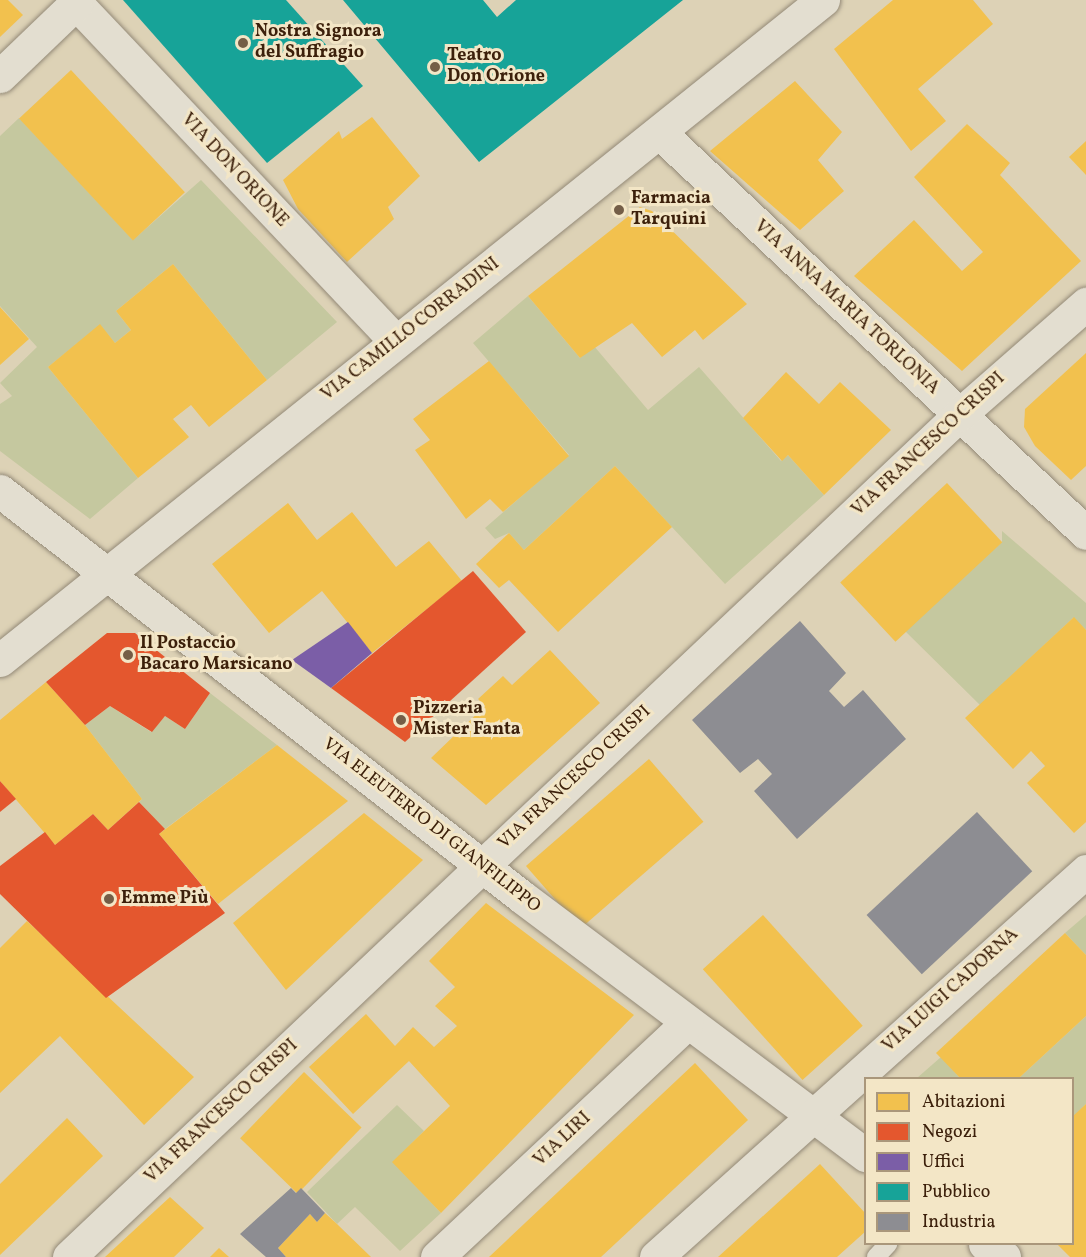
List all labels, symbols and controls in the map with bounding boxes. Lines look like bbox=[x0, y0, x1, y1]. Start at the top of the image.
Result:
place label: Nostra Signora del Suffragio bbox=[255, 22, 382, 64]
marker: Nostra Signora del Suffragio bbox=[236, 36, 250, 50]
place label: Teatro Don Orione bbox=[447, 46, 545, 88]
marker: Teatro Don Orione bbox=[428, 60, 442, 74]
street label: VIA DON ORIONE bbox=[176, 110, 292, 232]
place label: Farmacia Tarquini bbox=[631, 189, 711, 232]
marker: Farmacia Tarquini bbox=[612, 203, 626, 217]
street label: VIA ANNA MARIA TORLONIA bbox=[749, 216, 943, 400]
street label: VIA CAMILLO CORRADINI bbox=[318, 254, 504, 406]
street label: VIA FRANCESCO CRISPI bbox=[848, 368, 1010, 522]
place label: Il Postaccio Bacaro Marsicano bbox=[140, 634, 293, 676]
marker: Il Postaccio Bacaro Marsicano bbox=[121, 648, 135, 662]
place label: Pizzeria Mister Fanta bbox=[413, 699, 521, 742]
street label: VIA FRANCESCO CRISPI bbox=[494, 701, 656, 855]
marker: Pizzeria Mister Fanta bbox=[394, 713, 408, 727]
street label: VIA ELEUTERIO DI GIANFILIPPO bbox=[318, 734, 544, 918]
place label: Emme Più bbox=[121, 888, 208, 910]
marker: Emme Più bbox=[102, 892, 116, 906]
street label: VIA LUIGI CADORNA bbox=[879, 924, 1023, 1058]
street label: VIA FRANCESCO CRISPI bbox=[141, 1035, 303, 1189]
legend bbox=[864, 1077, 1074, 1245]
text: Abitazioni bbox=[922, 1090, 1005, 1115]
street label: VIA LIRI bbox=[530, 1108, 596, 1172]
text: Negozi bbox=[922, 1120, 977, 1145]
text: Uffici bbox=[922, 1150, 965, 1175]
text: Pubblico bbox=[922, 1180, 990, 1205]
text: Industria bbox=[922, 1210, 995, 1235]

